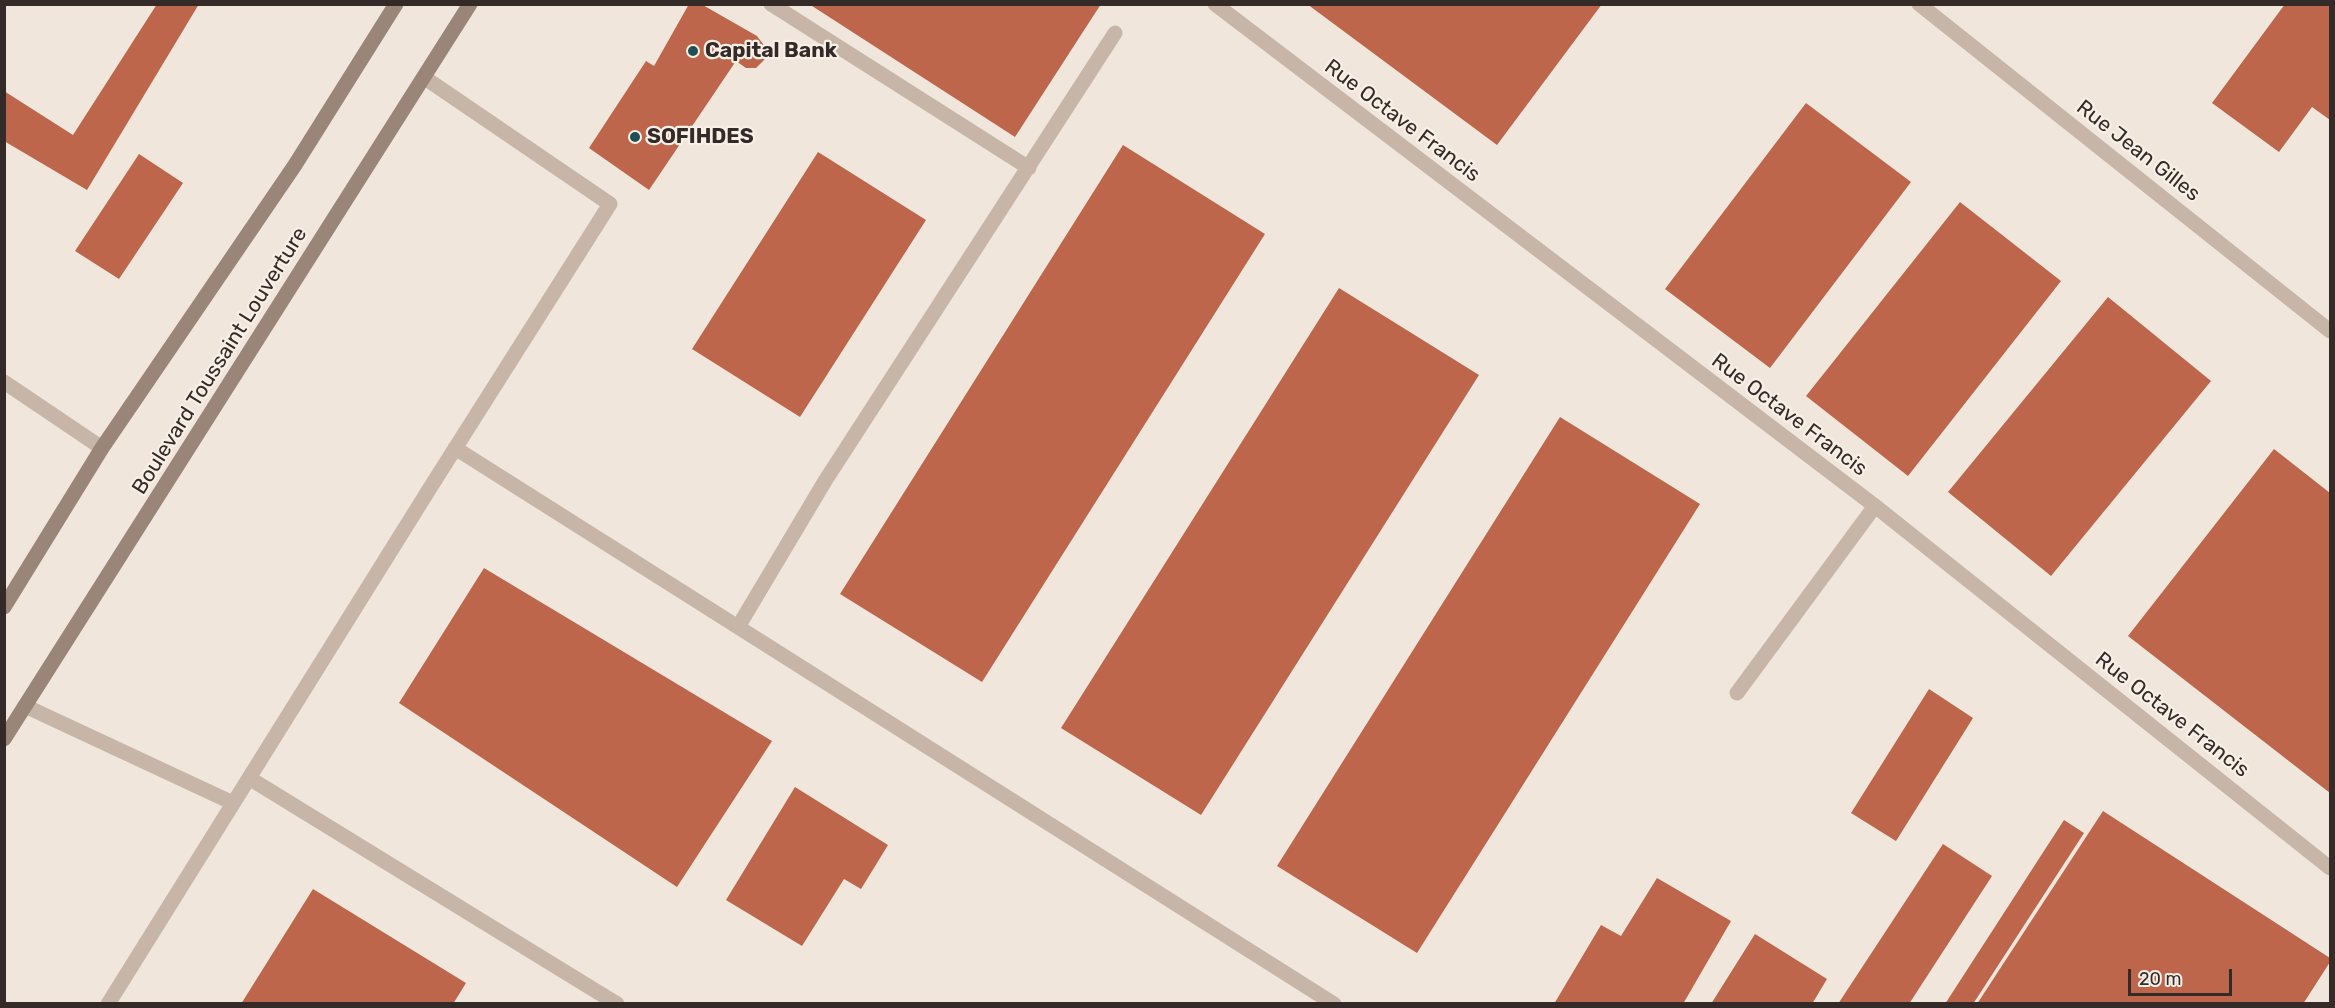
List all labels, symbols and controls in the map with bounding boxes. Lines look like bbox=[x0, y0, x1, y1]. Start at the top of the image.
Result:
place label: Capital Bank bbox=[705, 38, 837, 64]
marker: Capital Bank bbox=[686, 44, 700, 58]
street label: Rue Octave Francis bbox=[1319, 54, 1485, 188]
street label: Rue Jean Gilles bbox=[2071, 95, 2205, 207]
place label: SOFIHDES bbox=[647, 124, 754, 150]
marker: SOFIHDES bbox=[628, 130, 642, 144]
street label: Boulevard Toussaint Louverture bbox=[127, 223, 313, 499]
street label: Rue Octave Francis bbox=[1706, 348, 1872, 482]
street label: Rue Octave Francis bbox=[2090, 647, 2254, 783]
scale bar bbox=[2131, 957, 2234, 995]
text: 20 m bbox=[2139, 968, 2181, 990]

